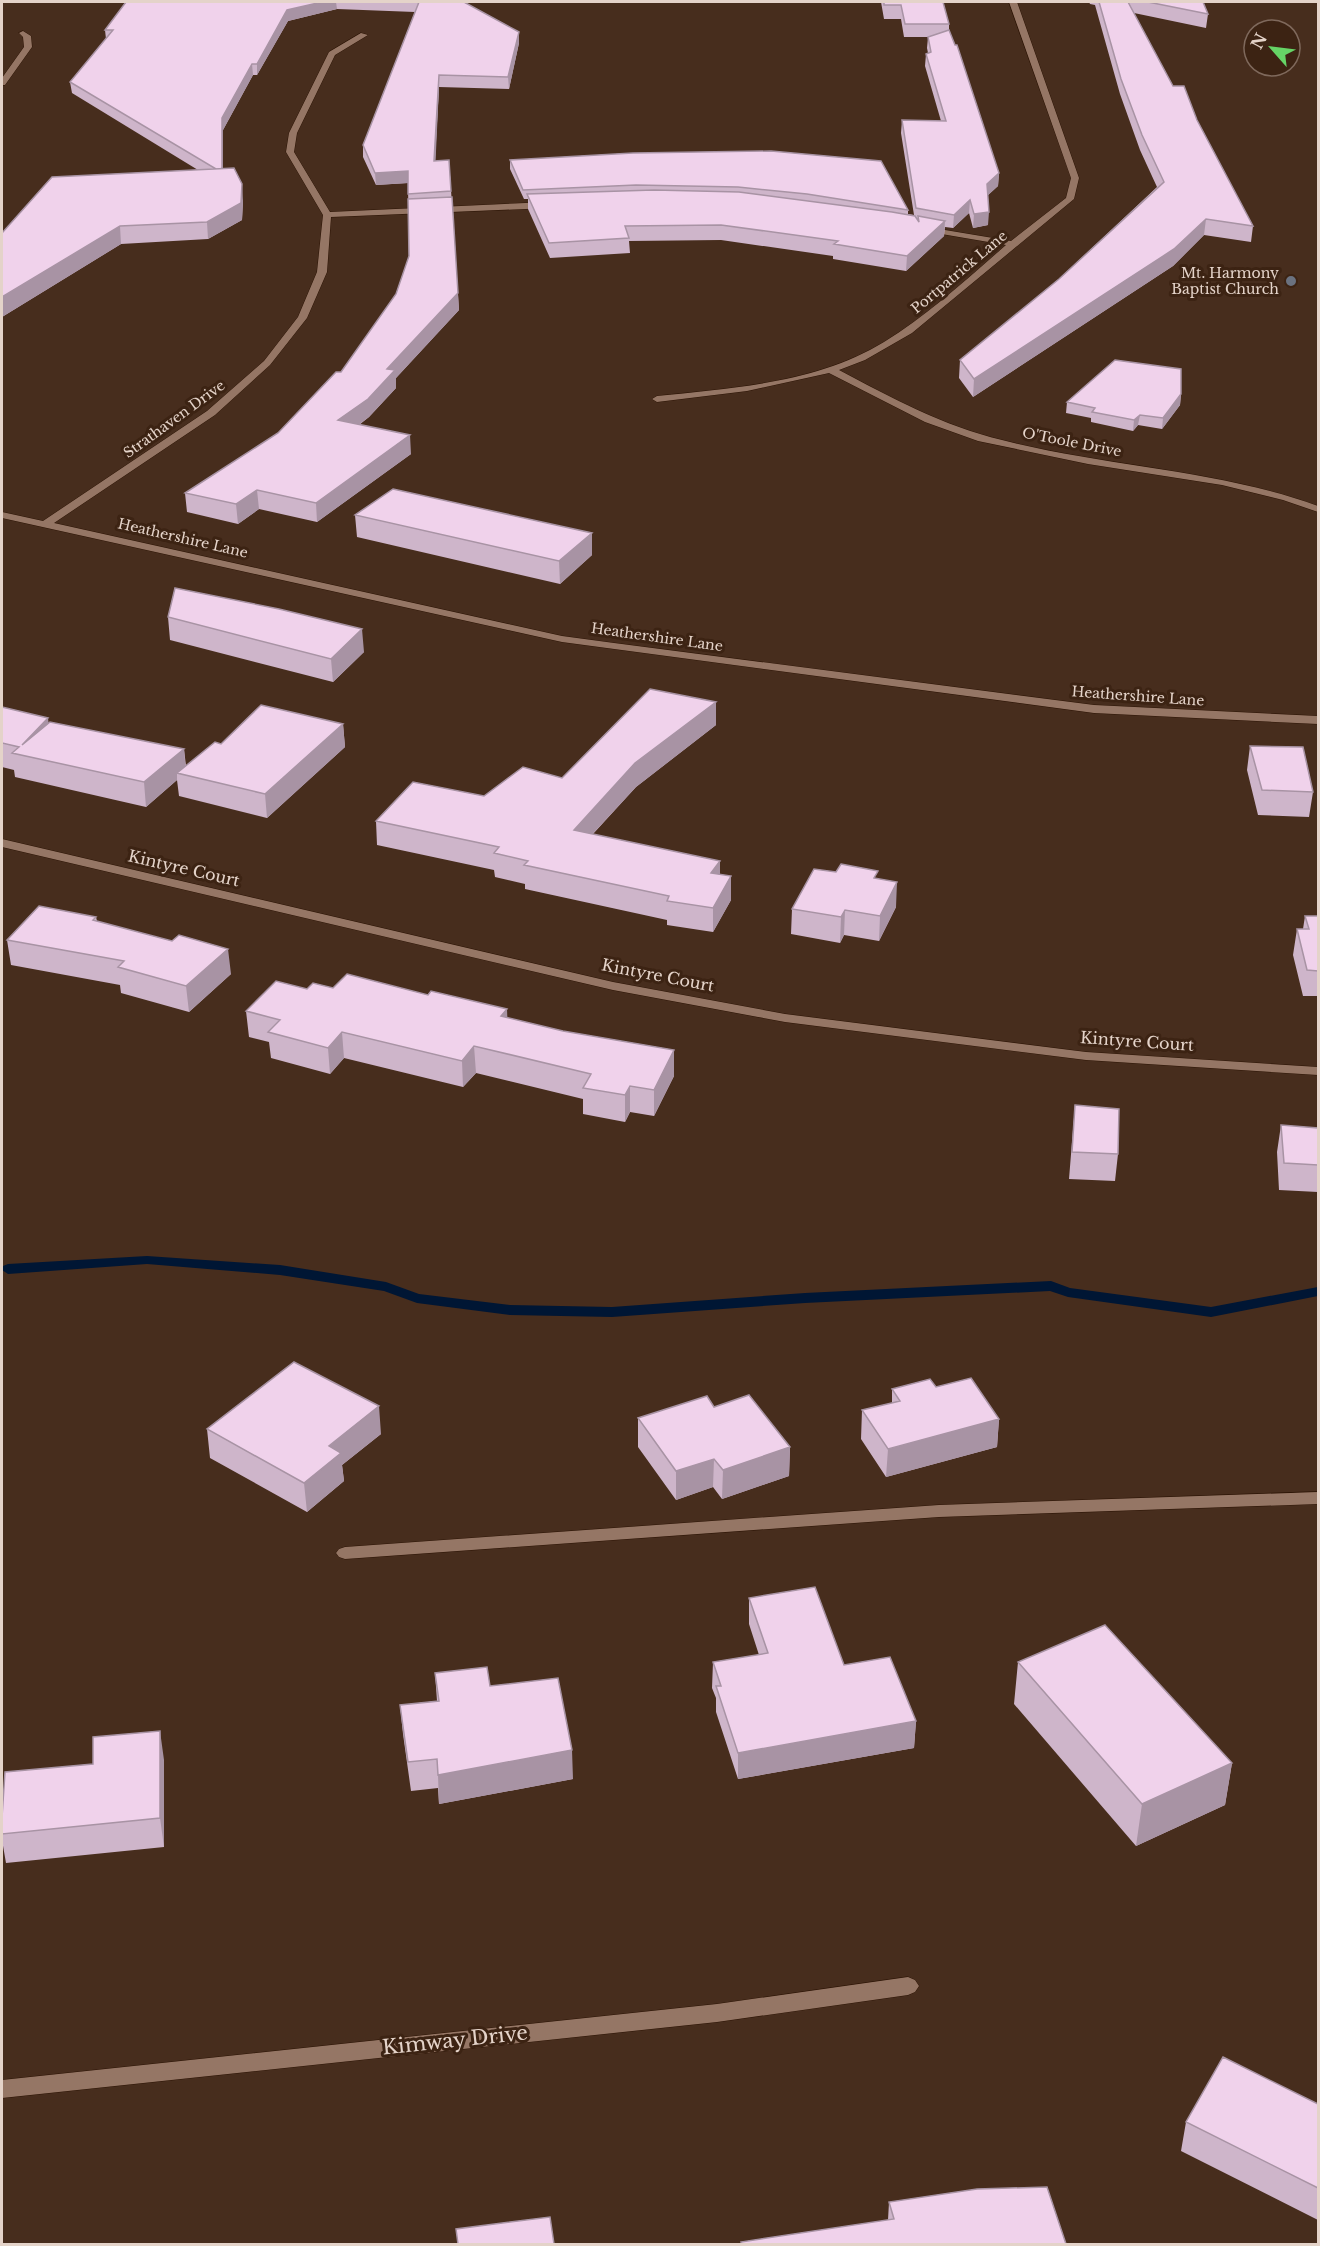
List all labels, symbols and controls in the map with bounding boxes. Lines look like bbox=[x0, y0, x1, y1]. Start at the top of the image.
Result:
north arrow bbox=[1242, 18, 1302, 78]
text: N bbox=[1246, 30, 1271, 52]
street label: Portpatrick Lane bbox=[907, 227, 1011, 317]
place label: Mt. Harmony Baptist Church bbox=[1171, 264, 1279, 298]
marker: Mt. Harmony Baptist Church bbox=[1284, 274, 1298, 288]
street label: Strathaven Drive bbox=[120, 376, 228, 462]
street label: O'Toole Drive bbox=[1021, 424, 1123, 460]
street label: Heathershire Lane bbox=[116, 514, 250, 562]
street label: Heathershire Lane bbox=[590, 619, 724, 655]
street label: Heathershire Lane bbox=[1071, 682, 1205, 710]
street label: Kintyre Court bbox=[126, 845, 242, 891]
street label: Kintyre Court bbox=[600, 954, 716, 996]
street label: Kintyre Court bbox=[1079, 1027, 1195, 1055]
street label: Kimway Drive bbox=[381, 2020, 529, 2060]

